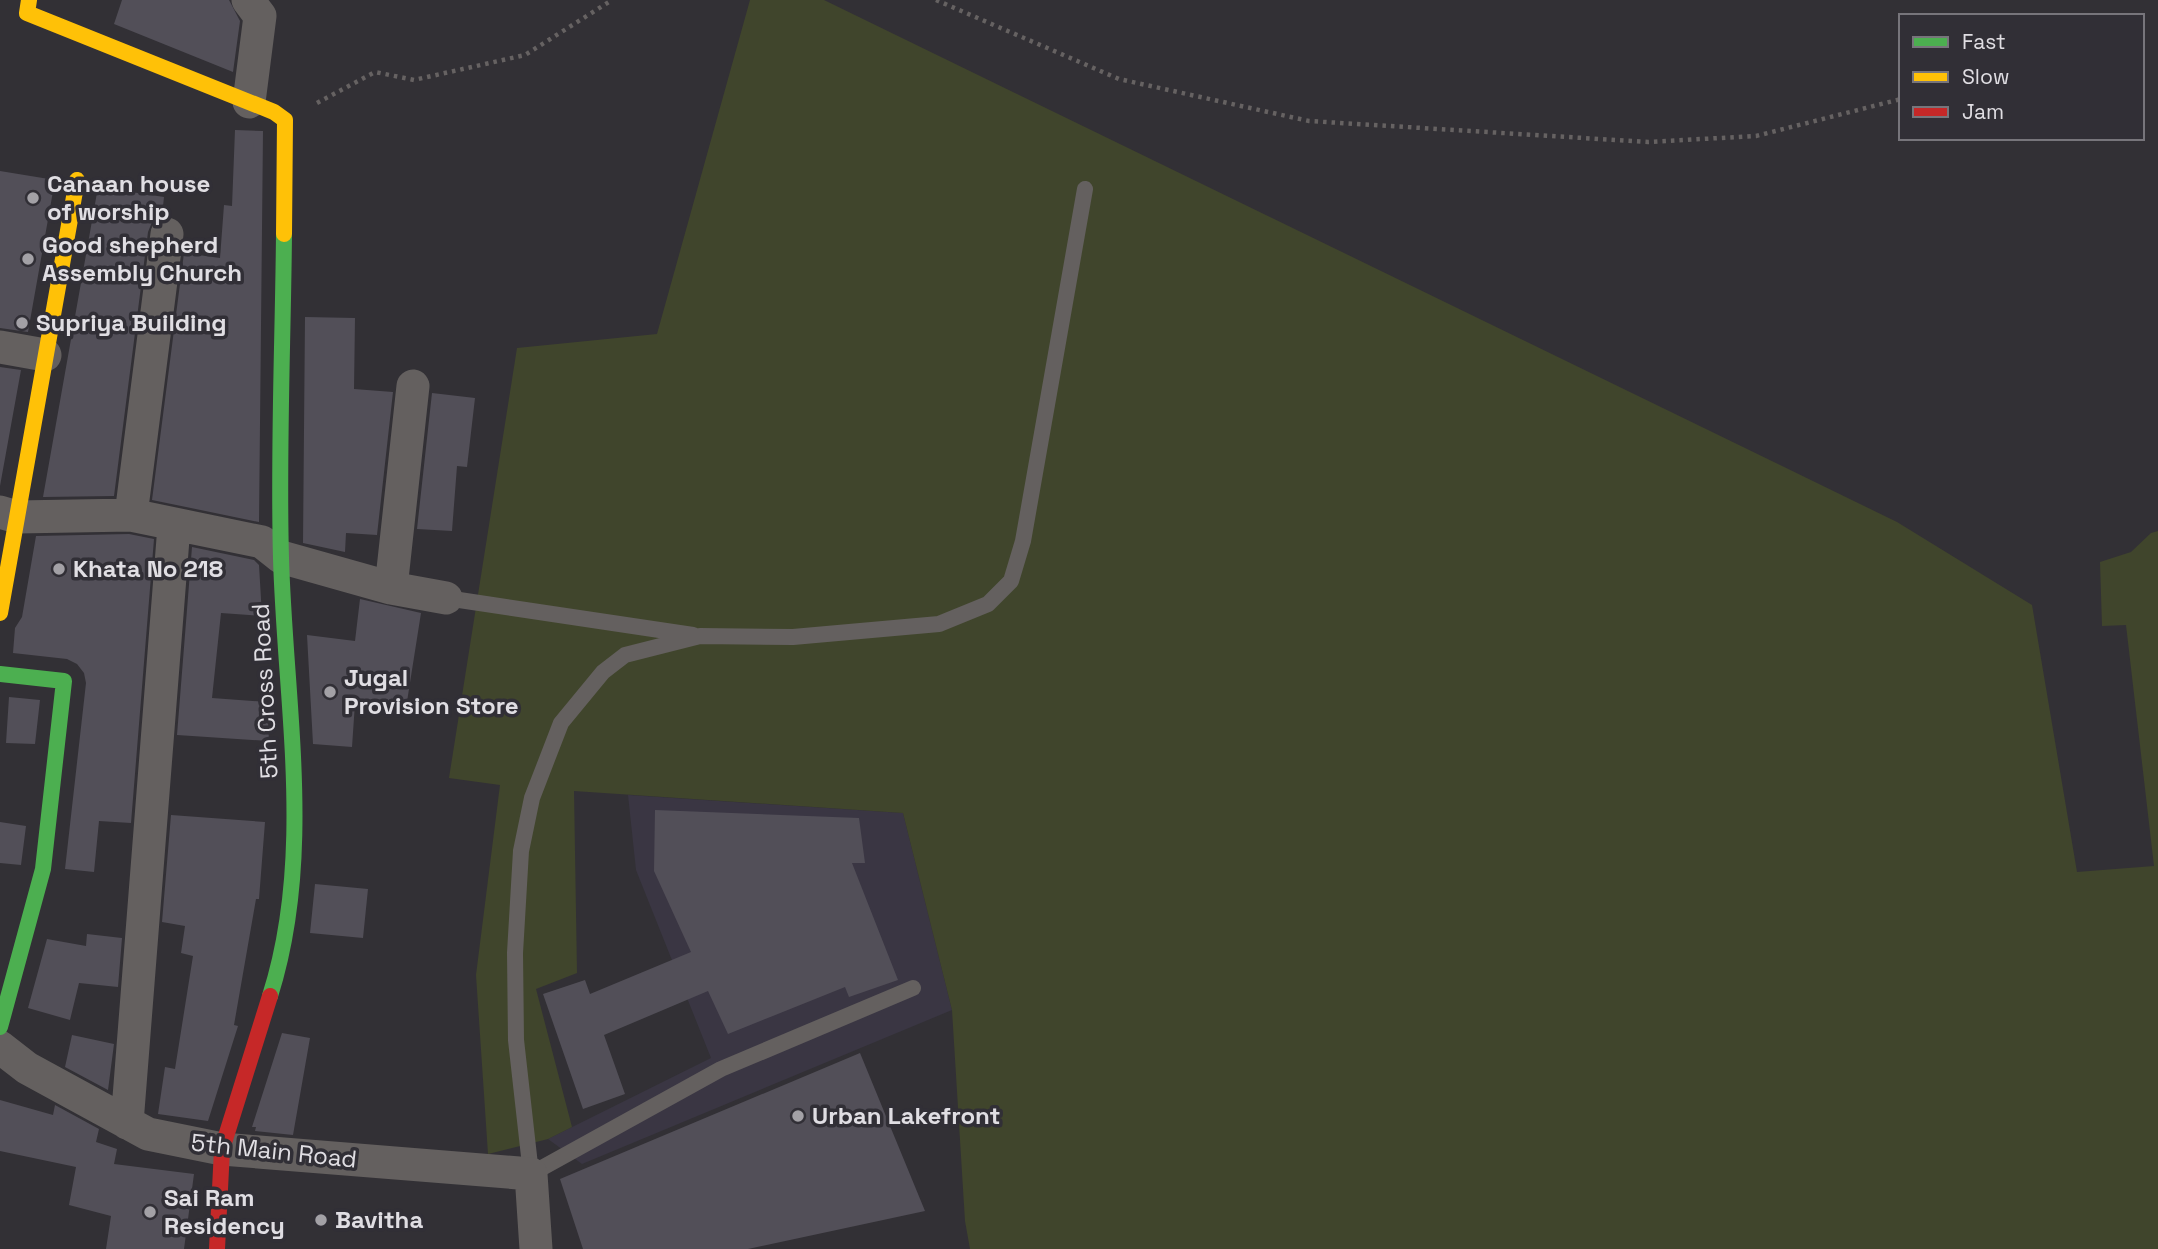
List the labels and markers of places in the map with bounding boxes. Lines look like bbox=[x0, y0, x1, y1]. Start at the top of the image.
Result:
place label: Canaan house of worship bbox=[47, 168, 210, 227]
marker: Canaan house of worship bbox=[25, 190, 41, 206]
place label: Good shepherd Assembly Church bbox=[42, 229, 242, 288]
marker: Good shepherd Assembly Church bbox=[20, 251, 36, 267]
place label: Supriya Building bbox=[36, 307, 227, 338]
marker: Supriya Building bbox=[14, 315, 30, 331]
place label: Khata No 218 bbox=[73, 553, 223, 584]
marker: Khata No 218 bbox=[51, 561, 67, 577]
place label: Jugal Provision Store bbox=[344, 662, 519, 721]
marker: Jugal Provision Store bbox=[322, 684, 338, 700]
place label: Urban Lakefront bbox=[812, 1100, 1000, 1131]
marker: Urban Lakefront bbox=[790, 1108, 806, 1124]
place label: Sai Ram Residency bbox=[164, 1182, 285, 1241]
marker: Sai Ram Residency bbox=[142, 1204, 158, 1220]
place label: Bavitha bbox=[335, 1204, 423, 1235]
marker: Bavitha bbox=[313, 1212, 329, 1228]

